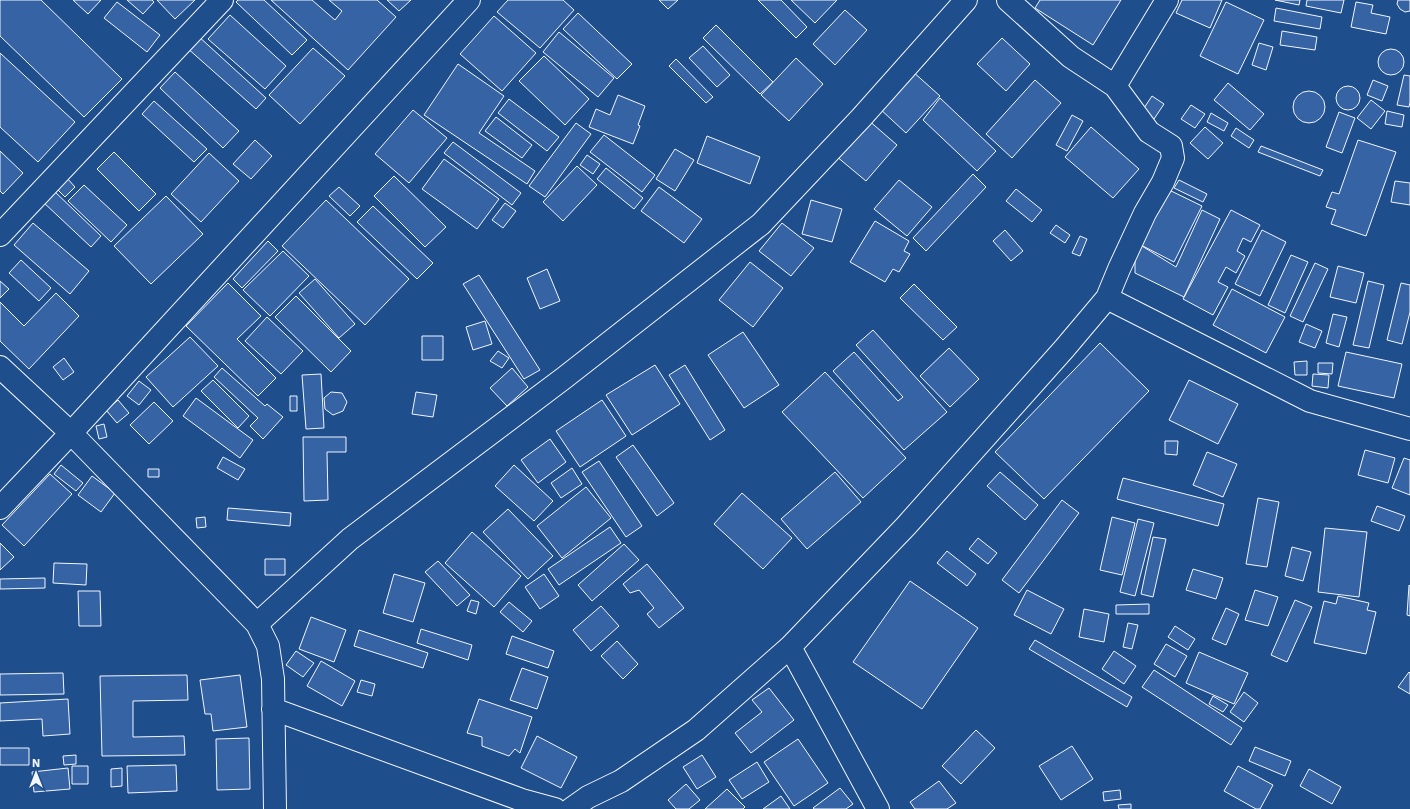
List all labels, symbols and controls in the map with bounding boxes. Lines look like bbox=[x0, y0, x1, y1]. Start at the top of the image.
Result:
north arrow bbox=[16, 753, 56, 793]
text: N bbox=[32, 757, 40, 770]

